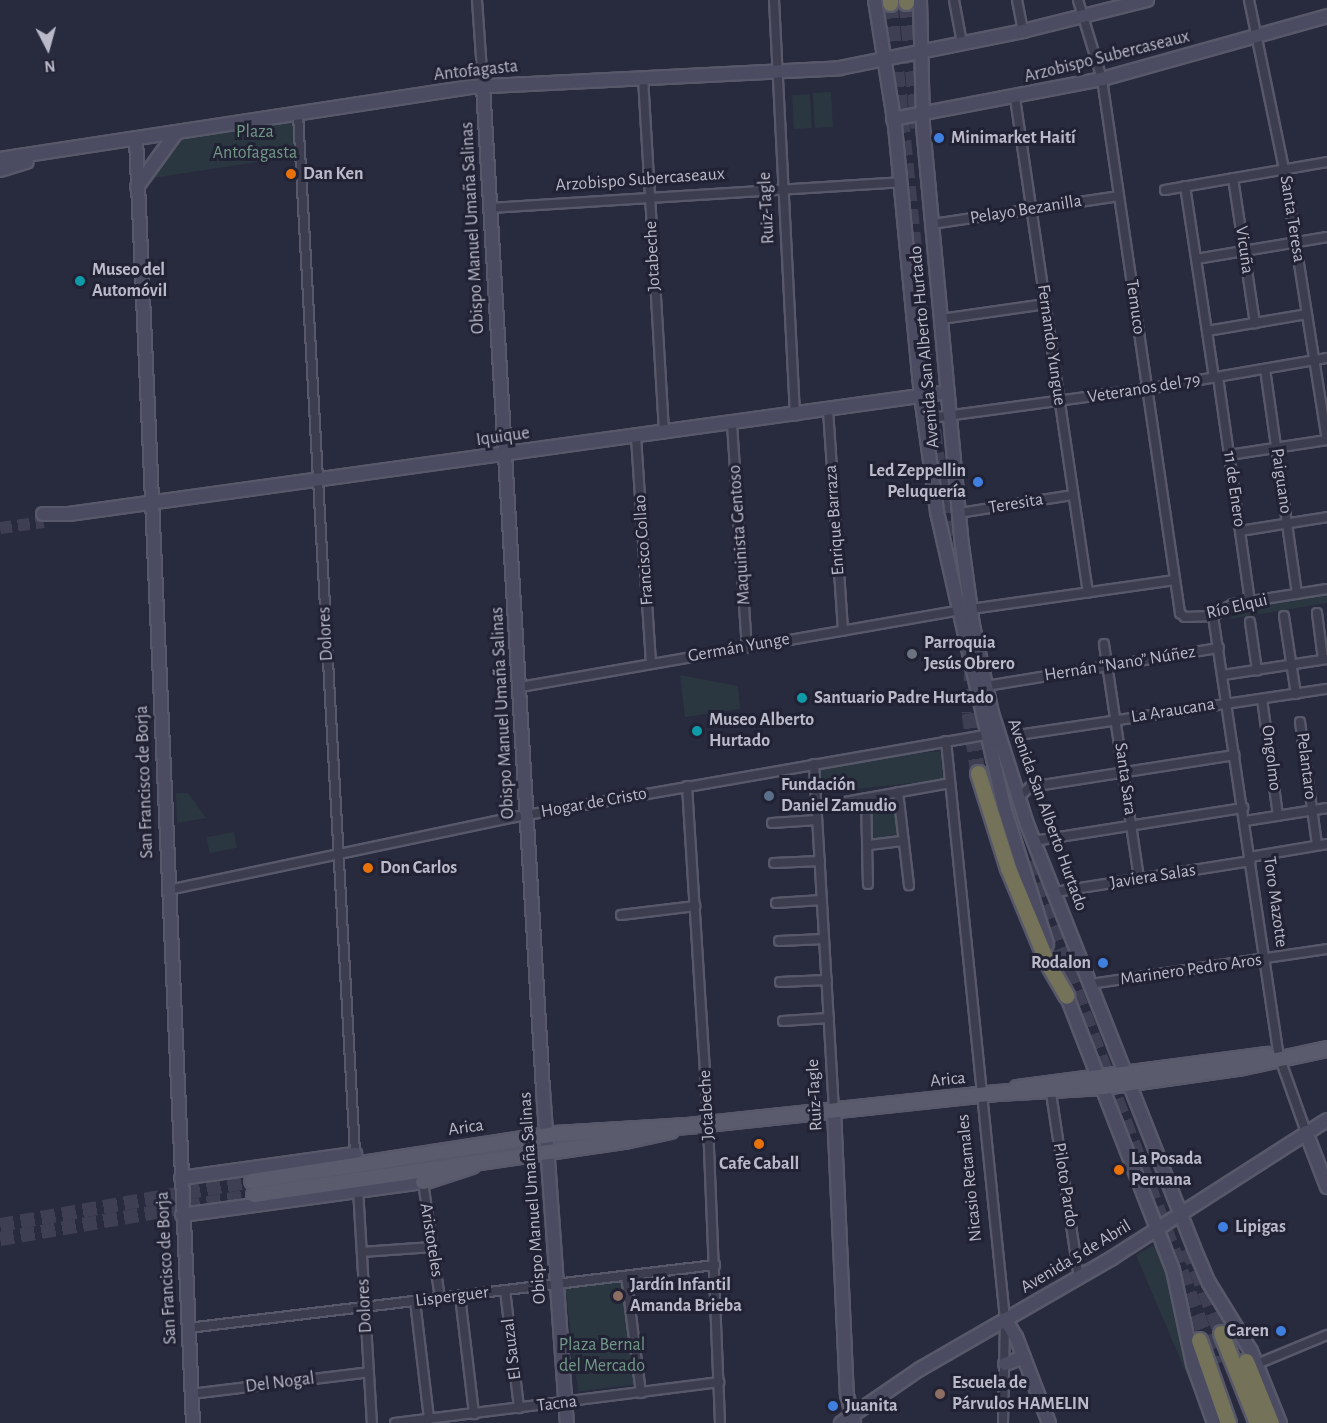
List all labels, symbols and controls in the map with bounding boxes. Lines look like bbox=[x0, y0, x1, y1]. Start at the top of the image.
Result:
north arrow bbox=[18, 18, 78, 78]
street label: Arzobispo Subercaseaux bbox=[1022, 26, 1192, 88]
street label: Antofagasta bbox=[433, 56, 519, 86]
text: N bbox=[44, 57, 56, 74]
street label: Obispo Manuel Umaña Salinas bbox=[457, 121, 489, 335]
park label: Plaza Antofagasta bbox=[213, 122, 297, 164]
place label: Minimarket Haití bbox=[951, 127, 1076, 149]
marker: Minimarket Haití bbox=[932, 131, 946, 145]
place label: Dan Ken bbox=[303, 163, 364, 185]
street label: Arzobispo Subercaseaux bbox=[555, 163, 725, 197]
marker: Dan Ken bbox=[284, 167, 298, 181]
street label: Ruiz-Tagle bbox=[754, 171, 780, 245]
street label: Santa Teresa bbox=[1274, 174, 1310, 264]
street label: Pelayo Bezanilla bbox=[969, 191, 1083, 229]
street label: Jotabeche bbox=[640, 220, 666, 292]
street label: Vicuña bbox=[1230, 225, 1258, 275]
street label: Avenida San Alberto Hurtado bbox=[905, 245, 945, 449]
place label: Museo del Automóvil bbox=[92, 260, 167, 302]
marker: Museo del Automóvil bbox=[73, 274, 87, 288]
street label: Temuco bbox=[1120, 278, 1150, 336]
street label: Fernando Yungue bbox=[1032, 283, 1070, 407]
street label: Veteranos del 79 bbox=[1086, 369, 1202, 409]
street label: Iquique bbox=[475, 423, 531, 451]
street label: Paiguano bbox=[1266, 447, 1296, 515]
street label: 11 de Enero bbox=[1218, 450, 1250, 528]
place label: Led Zeppellin Peluquería bbox=[869, 461, 966, 504]
street label: Maquinista Gentoso bbox=[724, 464, 756, 606]
street label: Enrique Barraza bbox=[820, 464, 850, 576]
marker: Led Zeppellin Peluquería bbox=[971, 475, 985, 489]
street label: Teresita bbox=[987, 489, 1045, 519]
street label: Francisco Collao bbox=[629, 494, 659, 606]
street label: Río Elqui bbox=[1204, 590, 1270, 624]
street label: Dolores bbox=[314, 606, 338, 662]
street label: Obispo Manuel Umaña Salinas bbox=[487, 606, 519, 820]
street label: Germán Yunge bbox=[686, 628, 792, 668]
place label: Parroquia Jesús Obrero bbox=[924, 633, 1015, 676]
street label: Hernán “Nano” Núñez bbox=[1043, 641, 1197, 687]
marker: Parroquia Jesús Obrero bbox=[905, 647, 919, 661]
place label: Santuario Padre Hurtado bbox=[814, 687, 994, 709]
marker: Santuario Padre Hurtado bbox=[795, 691, 809, 705]
street label: La Araucana bbox=[1130, 694, 1216, 728]
street label: San Francisco de Borja bbox=[132, 705, 158, 859]
place label: Museo Alberto Hurtado bbox=[709, 710, 814, 752]
street label: Avenida San Alberto Hurtado bbox=[1002, 716, 1092, 914]
marker: Museo Alberto Hurtado bbox=[690, 724, 704, 738]
street label: Ongolmo bbox=[1256, 724, 1286, 792]
street label: Pelantaro bbox=[1291, 731, 1321, 801]
street label: Santa Sara bbox=[1109, 741, 1141, 817]
place label: Fundación Daniel Zamudio bbox=[781, 775, 897, 818]
street label: Hogar de Cristo bbox=[539, 783, 649, 823]
marker: Fundación Daniel Zamudio bbox=[762, 789, 776, 803]
street label: Toro Mazotte bbox=[1258, 855, 1292, 949]
place label: Don Carlos bbox=[380, 857, 457, 879]
street label: Javiera Salas bbox=[1109, 860, 1197, 894]
marker: Don Carlos bbox=[361, 861, 375, 875]
street label: Marinero Pedro Aros bbox=[1119, 949, 1263, 991]
place label: Rodalon bbox=[1031, 952, 1091, 974]
marker: Rodalon bbox=[1096, 956, 1110, 970]
street label: Ruiz-Tagle bbox=[802, 1058, 828, 1132]
street label: Arica bbox=[929, 1067, 967, 1093]
street label: Jotabeche bbox=[694, 1069, 720, 1141]
street label: Obispo Manuel Umaña Salinas bbox=[515, 1091, 551, 1305]
street label: Nicasio Retamales bbox=[953, 1113, 987, 1243]
street label: Arica bbox=[447, 1115, 485, 1141]
marker: Cafe Caball bbox=[752, 1137, 766, 1151]
street label: Piloto Pardo bbox=[1048, 1141, 1082, 1229]
place label: La Posada Peruana bbox=[1131, 1149, 1202, 1192]
place label: Cafe Caball bbox=[719, 1153, 799, 1175]
marker: La Posada Peruana bbox=[1112, 1163, 1126, 1177]
street label: San Francisco de Borja bbox=[152, 1191, 182, 1345]
street label: Aristoteles bbox=[414, 1201, 448, 1279]
street label: Avenida 5 de Abril bbox=[1017, 1216, 1135, 1298]
place label: Lipigas bbox=[1235, 1216, 1286, 1238]
marker: Lipigas bbox=[1216, 1220, 1230, 1234]
place label: Jardín Infantil Amanda Brieba bbox=[630, 1275, 742, 1318]
street label: Dolores bbox=[353, 1278, 377, 1334]
street label: Lisperguer bbox=[414, 1282, 490, 1312]
marker: Jardín Infantil Amanda Brieba bbox=[611, 1289, 625, 1303]
street label: El Sauzal bbox=[498, 1317, 526, 1381]
place label: Caren bbox=[1227, 1320, 1269, 1342]
marker: Caren bbox=[1274, 1324, 1288, 1338]
park label: Plaza Bernal del Mercado bbox=[559, 1335, 645, 1378]
street label: Del Nogal bbox=[244, 1368, 316, 1398]
place label: Escuela de Párvulos HAMELIN bbox=[952, 1373, 1090, 1416]
marker: Escuela de Párvulos HAMELIN bbox=[933, 1387, 947, 1401]
street label: Tacna bbox=[536, 1391, 578, 1417]
place label: Juanita bbox=[845, 1395, 898, 1417]
marker: Juanita bbox=[826, 1399, 840, 1413]

